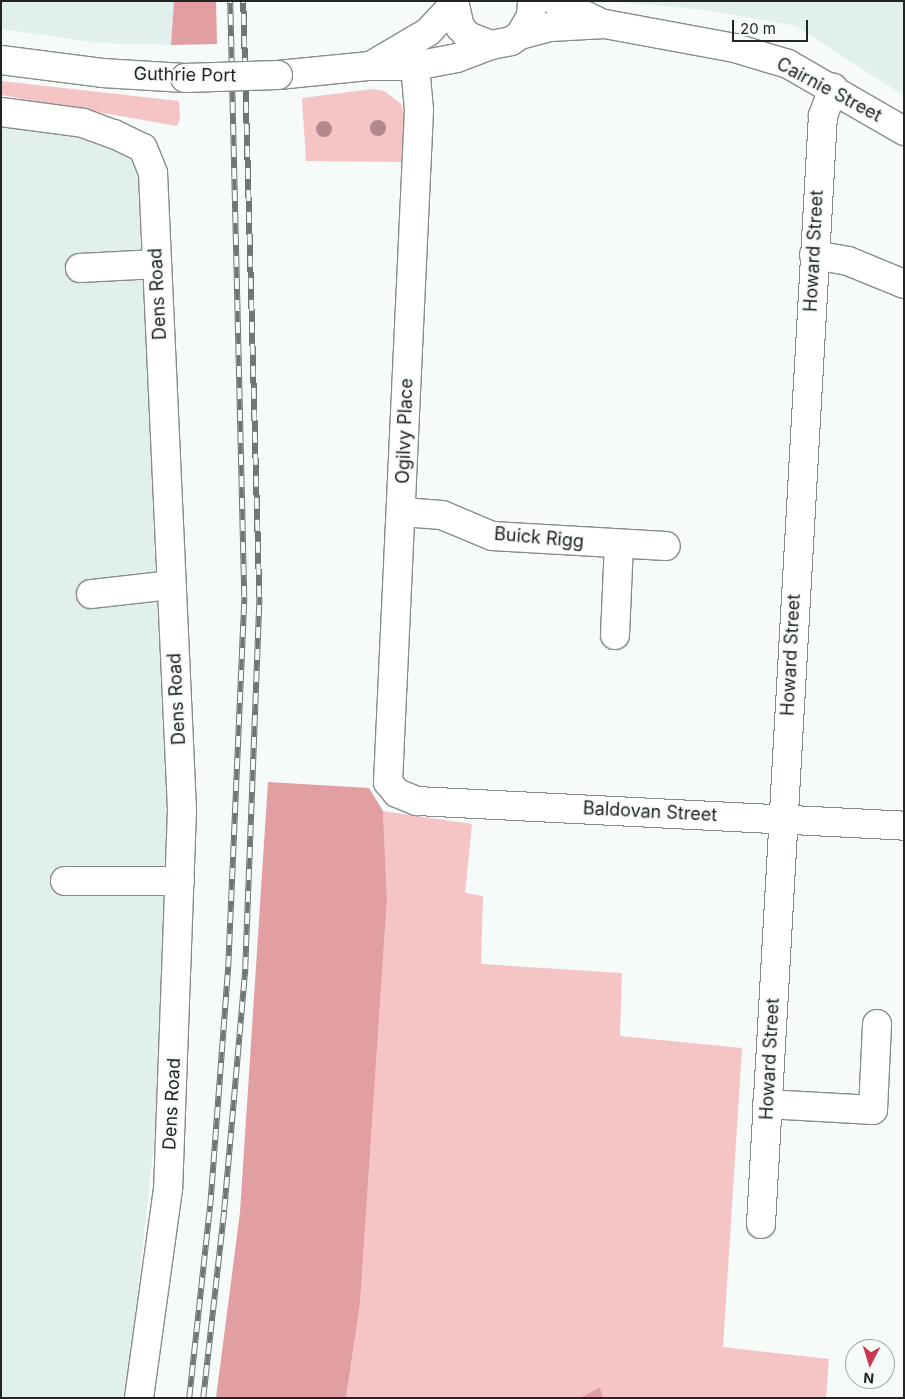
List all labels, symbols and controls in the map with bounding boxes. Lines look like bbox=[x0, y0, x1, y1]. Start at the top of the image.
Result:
scale bar bbox=[735, 10, 811, 42]
text: 20 m bbox=[740, 19, 776, 38]
street label: Cairnie Street bbox=[773, 53, 885, 127]
street label: Guthrie Port bbox=[133, 63, 237, 87]
street label: Howard Street bbox=[800, 190, 828, 312]
street label: Dens Road bbox=[145, 247, 171, 341]
street label: Ogilvy Place bbox=[392, 378, 418, 484]
street label: Buick Rigg bbox=[493, 523, 585, 553]
street label: Howard Street bbox=[777, 594, 805, 716]
street label: Dens Road bbox=[164, 652, 190, 746]
street label: Baldovan Street bbox=[582, 798, 718, 826]
street label: Howard Street bbox=[756, 998, 784, 1120]
street label: Dens Road bbox=[159, 1057, 185, 1151]
north arrow bbox=[845, 1339, 895, 1389]
text: N bbox=[863, 1370, 875, 1387]

